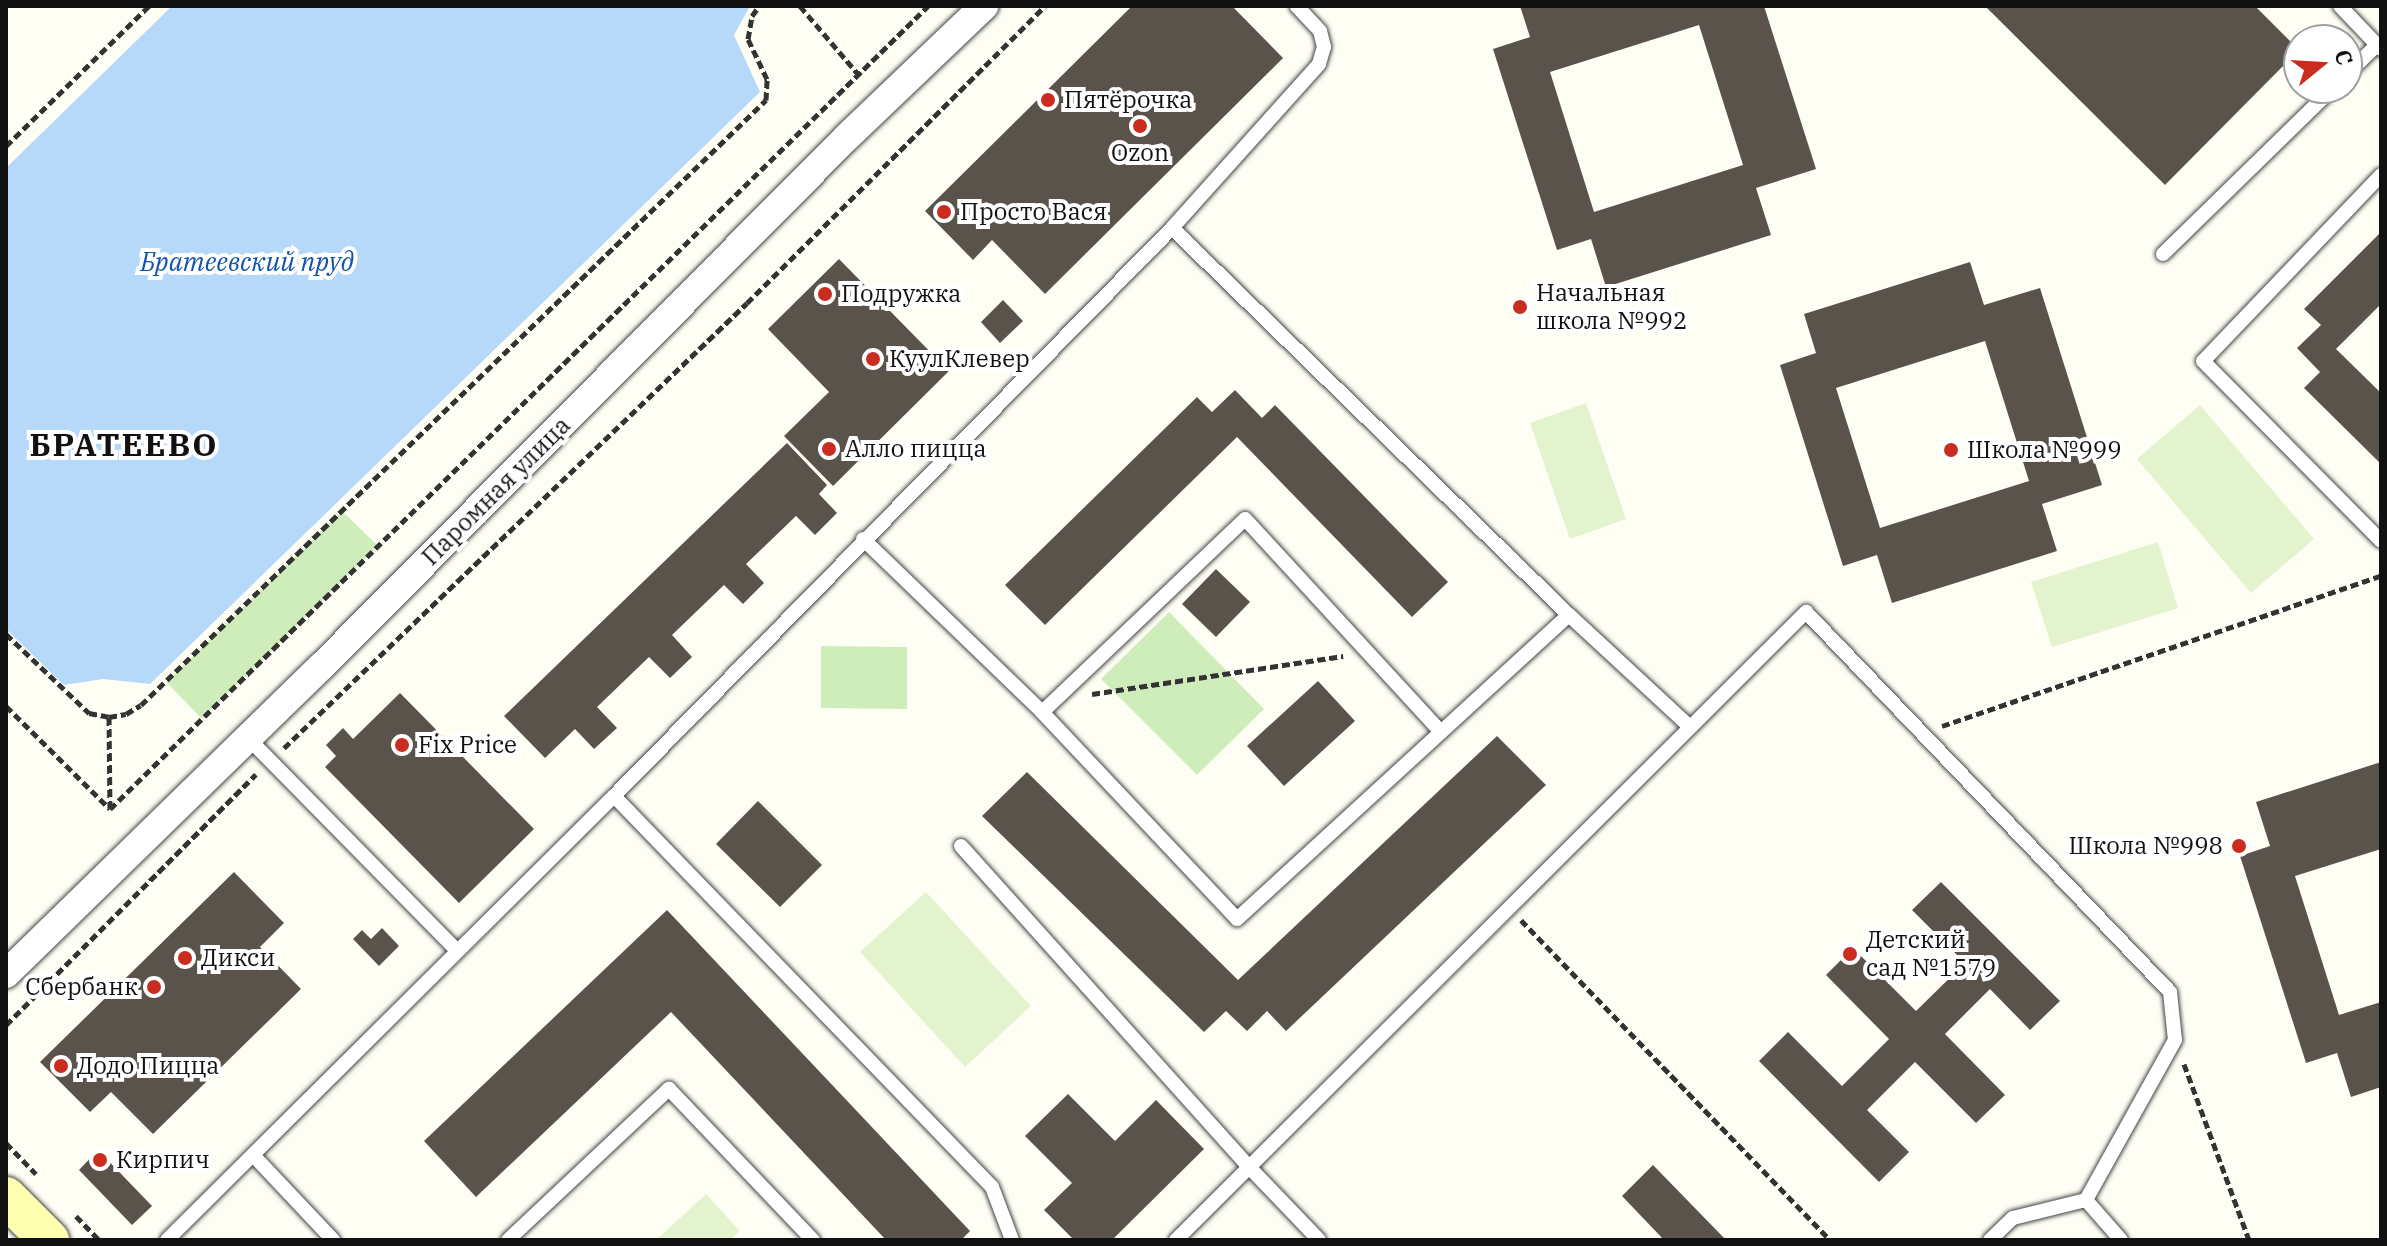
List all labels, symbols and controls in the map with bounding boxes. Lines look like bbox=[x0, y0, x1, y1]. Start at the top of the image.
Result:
north arrow bbox=[2283, 24, 2363, 104]
text: С bbox=[2328, 46, 2360, 68]
place label: Пятёрочка bbox=[1064, 86, 1192, 114]
marker: Пятёрочка bbox=[1039, 91, 1057, 109]
marker: Ozon bbox=[1131, 117, 1149, 135]
place label: Ozon bbox=[1111, 139, 1169, 167]
place label: Просто Вася bbox=[960, 198, 1107, 226]
marker: Просто Вася bbox=[935, 203, 953, 221]
water label: Братеевский пруд bbox=[140, 246, 354, 278]
place label: Начальная школа №992 bbox=[1536, 279, 1687, 335]
place label: Подружка bbox=[841, 280, 961, 308]
marker: Подружка bbox=[816, 285, 834, 303]
marker: Начальная школа №992 bbox=[1511, 298, 1529, 316]
place label: КуулКлевер bbox=[889, 345, 1030, 373]
marker: КуулКлевер bbox=[864, 350, 882, 368]
street label: Паромная улица bbox=[416, 411, 576, 571]
district label: БРАТЕЕВО bbox=[30, 425, 218, 463]
place label: Алло пицца bbox=[845, 435, 987, 463]
place label: Школа №999 bbox=[1967, 436, 2122, 464]
marker: Алло пицца bbox=[820, 440, 838, 458]
marker: Школа №999 bbox=[1942, 441, 1960, 459]
place label: Fix Price bbox=[418, 731, 517, 759]
marker: Fix Price bbox=[393, 736, 411, 754]
place label: Школа №998 bbox=[2068, 832, 2223, 860]
marker: Школа №998 bbox=[2230, 837, 2248, 855]
place label: Детский сад №1579 bbox=[1866, 926, 1996, 982]
place label: Дикси bbox=[201, 944, 275, 972]
marker: Детский сад №1579 bbox=[1841, 945, 1859, 963]
marker: Дикси bbox=[176, 949, 194, 967]
place label: Сбербанк bbox=[25, 973, 138, 1001]
marker: Сбербанк bbox=[145, 978, 163, 996]
place label: Додо Пицца bbox=[77, 1052, 219, 1080]
marker: Додо Пицца bbox=[52, 1057, 70, 1075]
place label: Кирпич bbox=[116, 1146, 210, 1174]
marker: Кирпич bbox=[91, 1151, 109, 1169]

